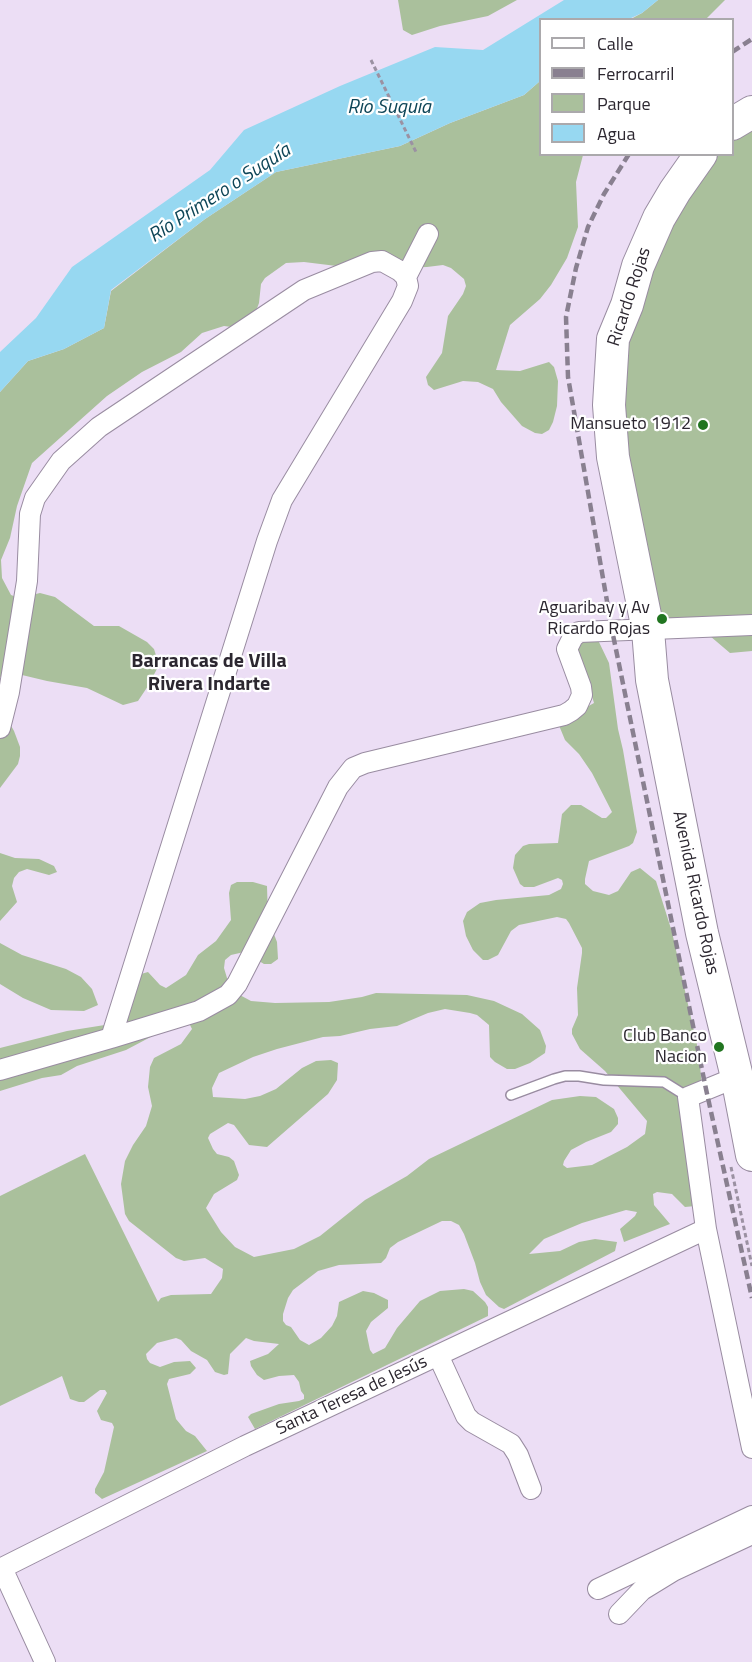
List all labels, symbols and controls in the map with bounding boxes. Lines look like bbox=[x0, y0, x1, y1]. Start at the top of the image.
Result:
legend bbox=[539, 18, 734, 156]
text: Calle bbox=[597, 30, 633, 57]
text: Ferrocarril bbox=[597, 60, 674, 87]
text: Parque bbox=[597, 90, 651, 117]
water label: Río Suquía bbox=[347, 96, 431, 120]
text: Agua bbox=[597, 120, 635, 147]
water label: Río Primero o Suquía bbox=[145, 139, 295, 249]
street label: Ricardo Rojas bbox=[604, 245, 656, 349]
place label: Mansueto 1912 bbox=[570, 414, 691, 436]
marker: Mansueto 1912 bbox=[696, 418, 710, 432]
place label: Aguaribay y Av Ricardo Rojas bbox=[539, 598, 650, 640]
marker: Aguaribay y Av Ricardo Rojas bbox=[655, 612, 669, 626]
district label: Barrancas de Villa Rivera Indarte bbox=[131, 650, 287, 697]
street label: Avenida Ricardo Rojas bbox=[667, 809, 723, 977]
place label: Club Banco Nacion bbox=[623, 1026, 707, 1068]
marker: Club Banco Nacion bbox=[712, 1040, 726, 1054]
street label: Santa Teresa de Jesús bbox=[273, 1352, 431, 1440]

